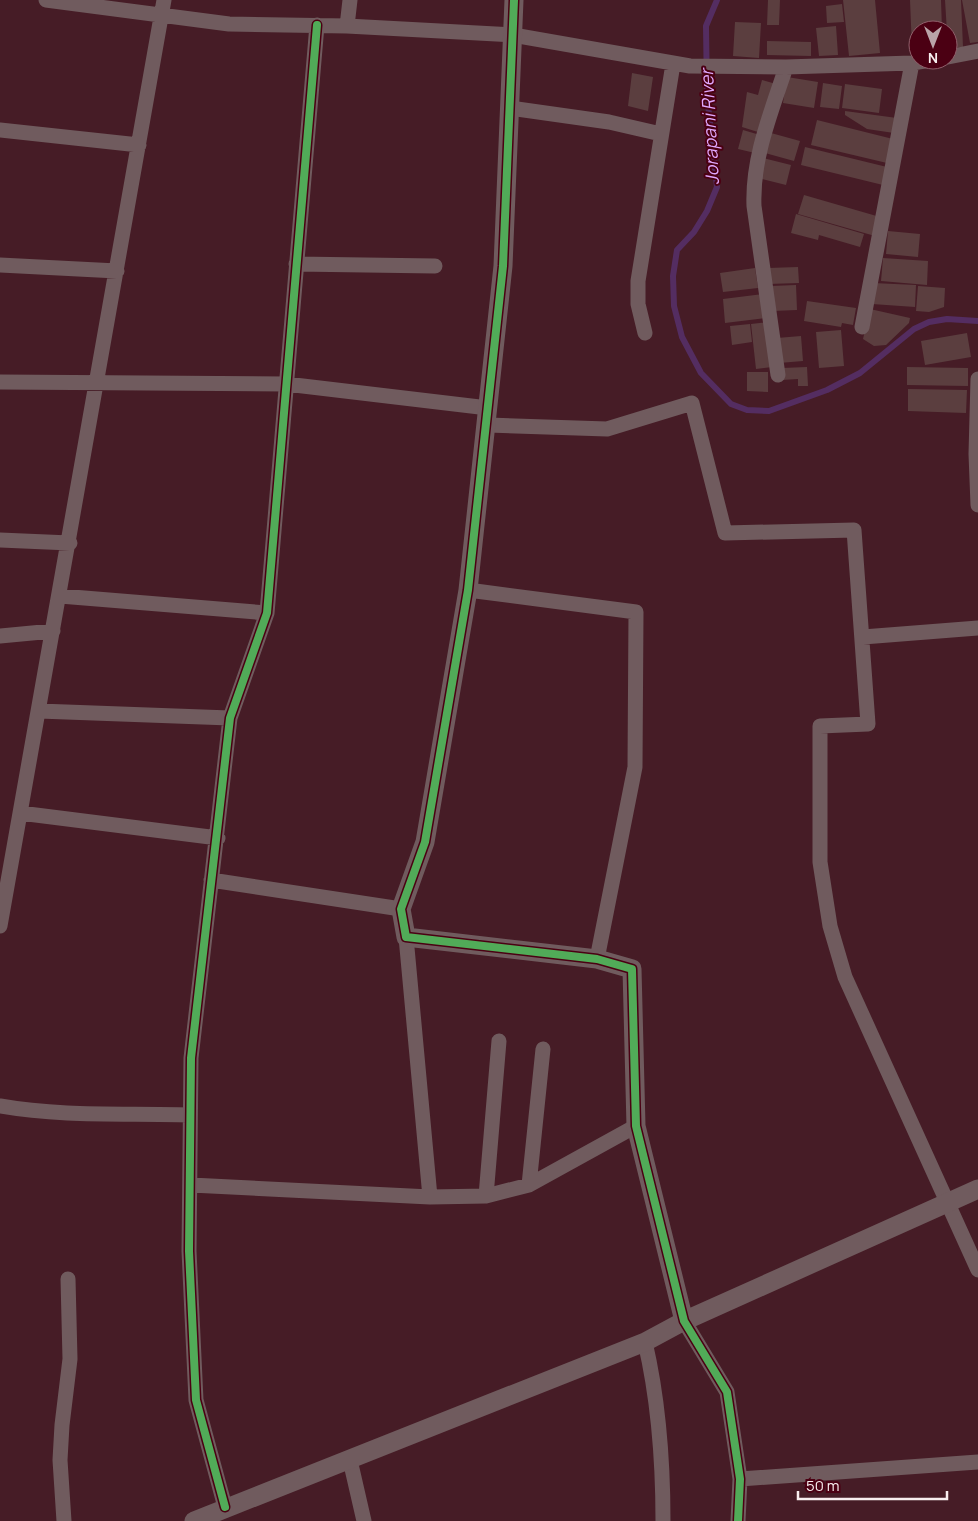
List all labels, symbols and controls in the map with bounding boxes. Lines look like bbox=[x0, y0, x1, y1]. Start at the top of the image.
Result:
north arrow bbox=[908, 20, 958, 70]
text: N bbox=[928, 49, 938, 68]
water label: Jorapani River bbox=[694, 66, 724, 185]
scale bar bbox=[798, 1468, 947, 1500]
text: 50 m bbox=[806, 1475, 840, 1496]

